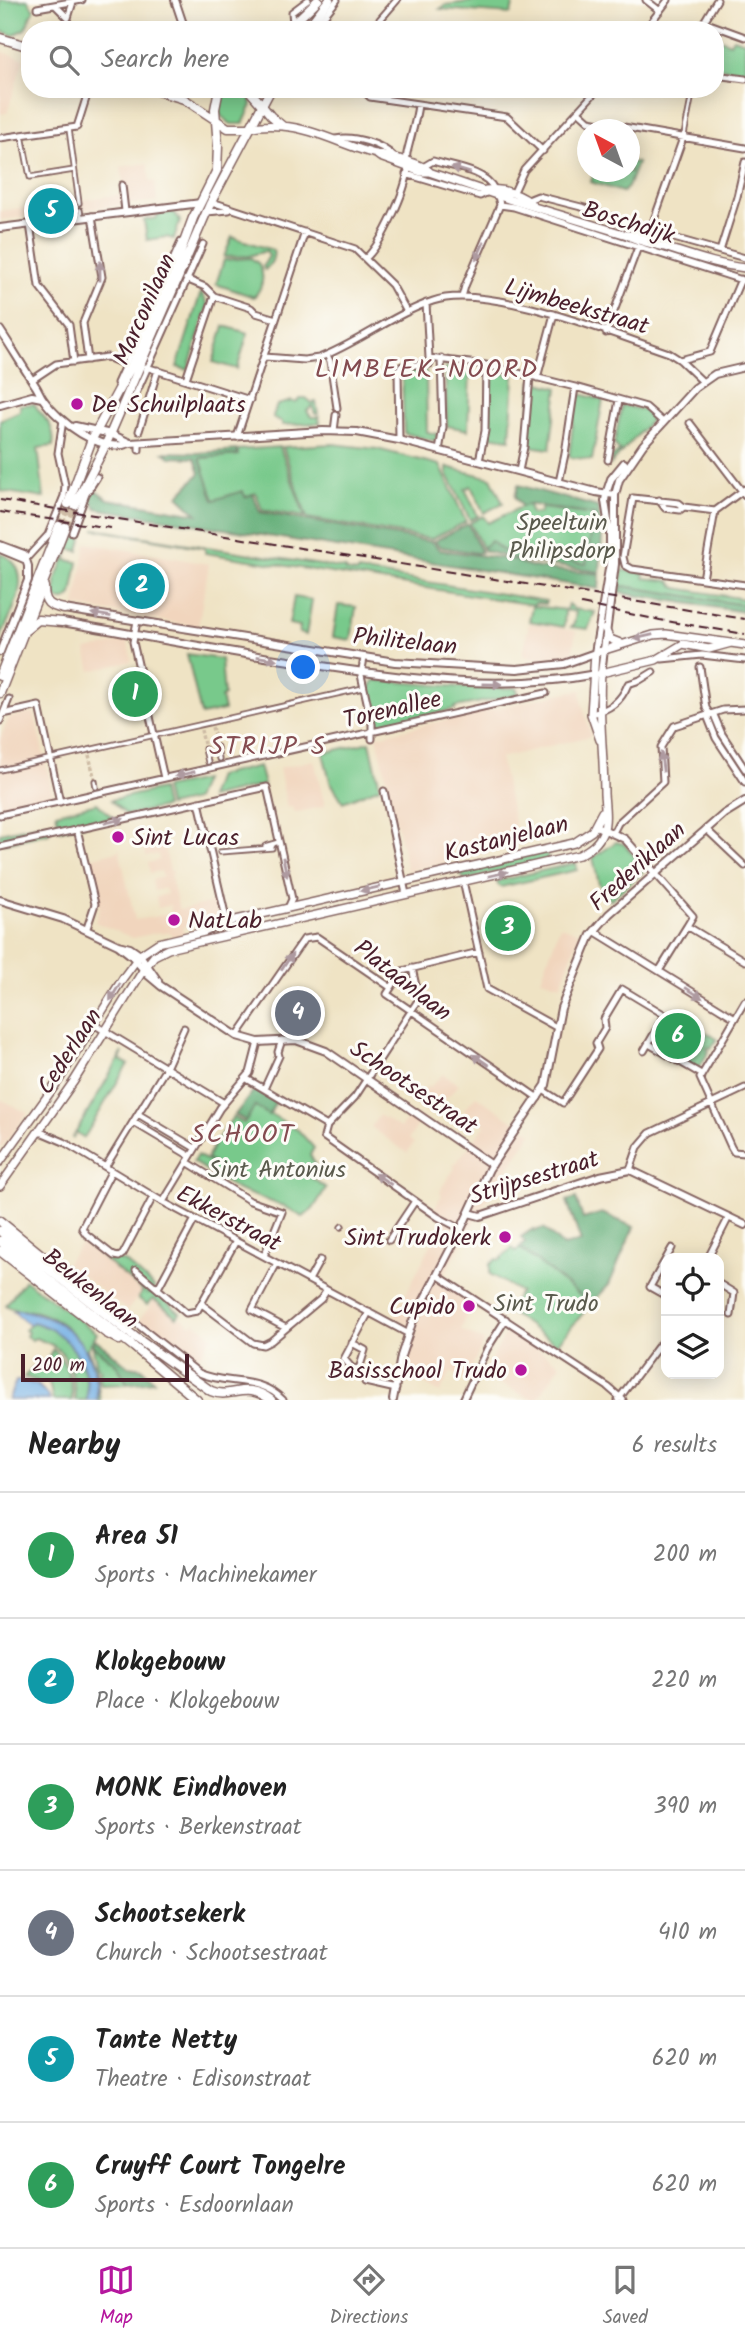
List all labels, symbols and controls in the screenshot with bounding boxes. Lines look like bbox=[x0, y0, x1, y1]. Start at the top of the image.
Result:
search box bbox=[21, 21, 724, 98]
text: Search here bbox=[101, 39, 229, 81]
icon: search bbox=[45, 41, 83, 79]
north arrow bbox=[577, 119, 640, 182]
one-way arrow bbox=[451, 164, 472, 174]
pin: 5 bbox=[28, 185, 74, 237]
street label: Boschdijk bbox=[577, 191, 680, 256]
one-way arrow bbox=[474, 240, 485, 261]
street label: Marconilaan bbox=[103, 247, 187, 372]
one-way arrow bbox=[94, 260, 106, 282]
street label: Lijmbeekstraat bbox=[500, 268, 654, 347]
district label: LIMBEEK-NOORD bbox=[315, 349, 539, 391]
place label: De Schuilplaats bbox=[91, 386, 246, 425]
marker: De Schuilplaats bbox=[69, 396, 85, 412]
park label: Speeltuin Philipsdorp bbox=[508, 504, 616, 571]
pin: 2 bbox=[119, 560, 165, 612]
one-way arrow bbox=[90, 609, 112, 620]
street label: Philitelaan bbox=[351, 618, 459, 667]
one-way arrow bbox=[632, 632, 654, 643]
your location bbox=[286, 650, 320, 684]
one-way arrow bbox=[256, 653, 278, 664]
pin: 1 bbox=[112, 668, 158, 720]
one-way arrow bbox=[482, 678, 504, 689]
street label: Torenallee bbox=[339, 680, 446, 741]
district label: STRIJP S bbox=[209, 726, 327, 768]
one-way arrow bbox=[657, 751, 668, 773]
one-way arrow bbox=[173, 768, 195, 779]
street label: Kastanjelaan bbox=[440, 805, 573, 874]
street label: Frederiklaan bbox=[580, 812, 696, 922]
one-way arrow bbox=[103, 815, 125, 826]
place label: Sint Lucas bbox=[132, 819, 239, 858]
marker: Sint Lucas bbox=[110, 829, 126, 845]
one-way arrow bbox=[279, 856, 290, 878]
one-way arrow bbox=[487, 868, 509, 879]
one-way arrow bbox=[359, 884, 381, 895]
place label: NatLab bbox=[188, 902, 262, 941]
pin: 3 bbox=[485, 902, 531, 954]
marker: NatLab bbox=[166, 912, 182, 928]
street label: Plataanlaan bbox=[344, 930, 460, 1032]
one-way arrow bbox=[280, 953, 294, 971]
one-way arrow bbox=[108, 982, 121, 1001]
one-way arrow bbox=[684, 986, 703, 999]
pin: 4 bbox=[275, 987, 321, 1039]
street label: Cederlaan bbox=[27, 1000, 113, 1103]
pin: 6 bbox=[655, 1010, 701, 1062]
street label: Schootsestraat bbox=[341, 1031, 486, 1146]
one-way arrow bbox=[472, 1053, 490, 1067]
district label: SCHOOT bbox=[191, 1114, 295, 1156]
street label: Strijpsestraat bbox=[465, 1140, 605, 1217]
park label: Sint Antonius bbox=[208, 1151, 346, 1190]
one-way arrow bbox=[374, 1173, 393, 1186]
street label: Ekkerstraat bbox=[169, 1175, 289, 1264]
place label: Sint Trudokerk bbox=[344, 1219, 492, 1258]
marker: Sint Trudokerk bbox=[497, 1229, 513, 1245]
street label: Beukenlaan bbox=[33, 1239, 147, 1340]
map controls bbox=[661, 1253, 724, 1379]
button: locate bbox=[661, 1253, 724, 1316]
park label: Sint Trudo bbox=[493, 1285, 599, 1324]
place label: Cupido bbox=[389, 1288, 455, 1327]
marker: Cupido bbox=[461, 1298, 477, 1314]
button: layers bbox=[661, 1316, 724, 1379]
scale bar bbox=[21, 1351, 189, 1383]
text: 200 m bbox=[32, 1351, 85, 1381]
place label: Basisschool Trudo bbox=[328, 1352, 507, 1391]
marker: Basisschool Trudo bbox=[513, 1362, 529, 1378]
text: Nearby bbox=[28, 1422, 120, 1470]
text: 6 results bbox=[632, 1428, 717, 1464]
text: Area 51 bbox=[95, 1516, 178, 1558]
text: 1 bbox=[48, 1537, 54, 1573]
text: 200 m bbox=[653, 1537, 717, 1573]
text: Sports · Machinekamer bbox=[95, 1558, 316, 1594]
text: Klokgebouw bbox=[95, 1642, 225, 1684]
text: 2 bbox=[44, 1663, 58, 1699]
text: 220 m bbox=[651, 1663, 717, 1699]
text: Place · Klokgebouw bbox=[95, 1684, 279, 1720]
text: MONK Eindhoven bbox=[95, 1768, 287, 1810]
text: 3 bbox=[45, 1789, 57, 1825]
text: 390 m bbox=[654, 1789, 717, 1825]
text: Sports · Berkenstraat bbox=[95, 1810, 302, 1846]
text: Schootsekerk bbox=[95, 1894, 245, 1936]
text: 4 bbox=[45, 1915, 57, 1951]
text: 410 m bbox=[658, 1915, 717, 1951]
text: Church · Schootsestraat bbox=[95, 1936, 328, 1972]
text: Tante Netty bbox=[95, 2020, 237, 2062]
text: 5 bbox=[45, 2041, 57, 2077]
text: 620 m bbox=[652, 2041, 717, 2077]
text: Theatre · Edisonstraat bbox=[95, 2062, 311, 2098]
text: Cruyff Court Tongelre bbox=[95, 2146, 346, 2188]
text: 6 bbox=[45, 2167, 57, 2203]
text: 620 m bbox=[652, 2167, 717, 2203]
text: Sports · Esdoornlaan bbox=[95, 2188, 294, 2224]
tab: Map bbox=[97, 2261, 135, 2333]
tab: Directions bbox=[330, 2261, 408, 2333]
tab: Saved bbox=[603, 2261, 648, 2333]

